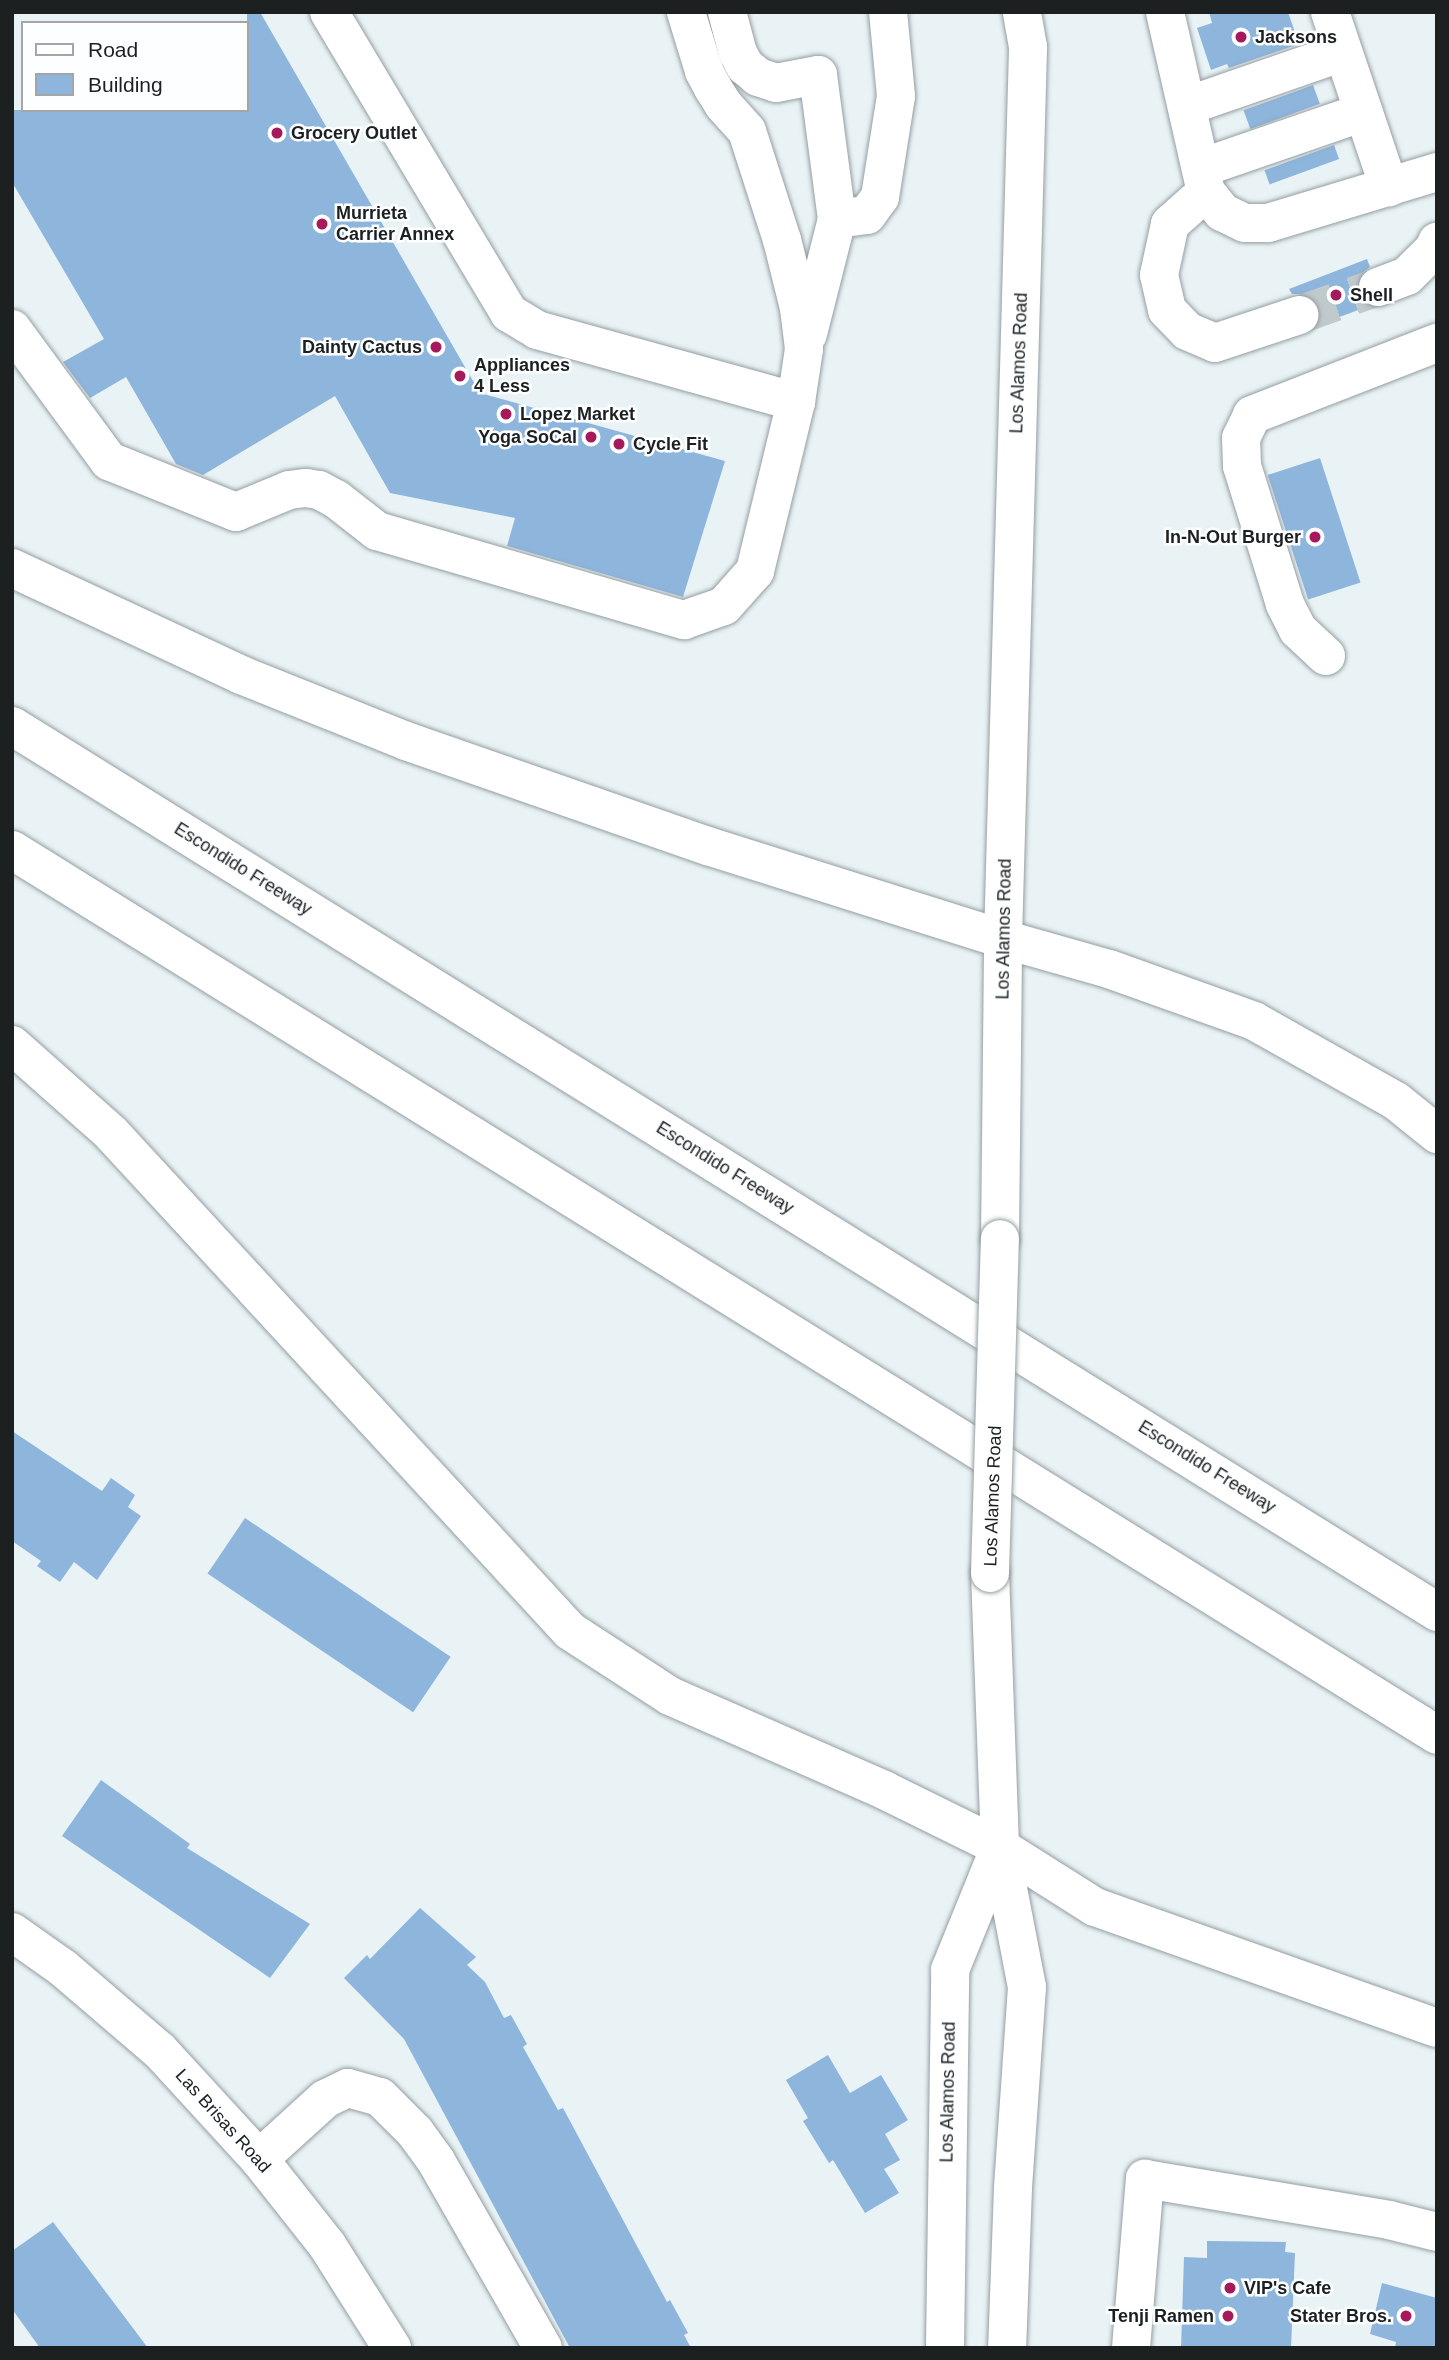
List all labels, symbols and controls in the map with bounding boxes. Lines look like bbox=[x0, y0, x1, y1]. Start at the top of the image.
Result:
legend bbox=[21, 21, 248, 112]
place label: Jacksons bbox=[1255, 26, 1337, 48]
marker: Jacksons bbox=[1233, 29, 1249, 45]
text: Road bbox=[88, 38, 138, 61]
text: Building bbox=[88, 73, 163, 96]
place label: Grocery Outlet bbox=[291, 122, 417, 144]
marker: Grocery Outlet bbox=[269, 125, 285, 141]
place label: Murrieta Carrier Annex bbox=[336, 203, 455, 246]
marker: Murrieta Carrier Annex bbox=[314, 216, 330, 232]
place label: Shell bbox=[1350, 284, 1393, 306]
marker: Shell bbox=[1328, 287, 1344, 303]
street label: Los Alamos Road bbox=[1006, 292, 1032, 434]
place label: Dainty Cactus bbox=[302, 336, 422, 358]
marker: Dainty Cactus bbox=[428, 339, 444, 355]
place label: Appliances 4 Less bbox=[474, 355, 570, 398]
marker: Appliances 4 Less bbox=[452, 368, 468, 384]
place label: Lopez Market bbox=[520, 403, 635, 425]
marker: Lopez Market bbox=[498, 406, 514, 422]
place label: Yoga SoCal bbox=[478, 426, 577, 448]
marker: Yoga SoCal bbox=[583, 429, 599, 445]
place label: Cycle Fit bbox=[633, 433, 708, 455]
marker: Cycle Fit bbox=[611, 436, 627, 452]
place label: In-N-Out Burger bbox=[1165, 526, 1301, 548]
marker: In-N-Out Burger bbox=[1307, 529, 1323, 545]
street label: Escondido Freeway bbox=[170, 818, 316, 920]
street label: Los Alamos Road bbox=[992, 858, 1016, 1000]
street label: Escondido Freeway bbox=[652, 1117, 798, 1219]
street label: Escondido Freeway bbox=[1134, 1416, 1280, 1518]
street label: Los Alamos Road bbox=[980, 1425, 1006, 1567]
street label: Los Alamos Road bbox=[936, 2021, 960, 2163]
street label: Las Brisas Road bbox=[171, 2065, 275, 2177]
place label: VIP's Cafe bbox=[1244, 2277, 1331, 2299]
marker: VIP's Cafe bbox=[1222, 2280, 1238, 2296]
place label: Tenji Ramen bbox=[1108, 2305, 1214, 2327]
place label: Stater Bros. bbox=[1290, 2305, 1392, 2327]
marker: Tenji Ramen bbox=[1220, 2308, 1236, 2324]
marker: Stater Bros. bbox=[1398, 2308, 1414, 2324]

